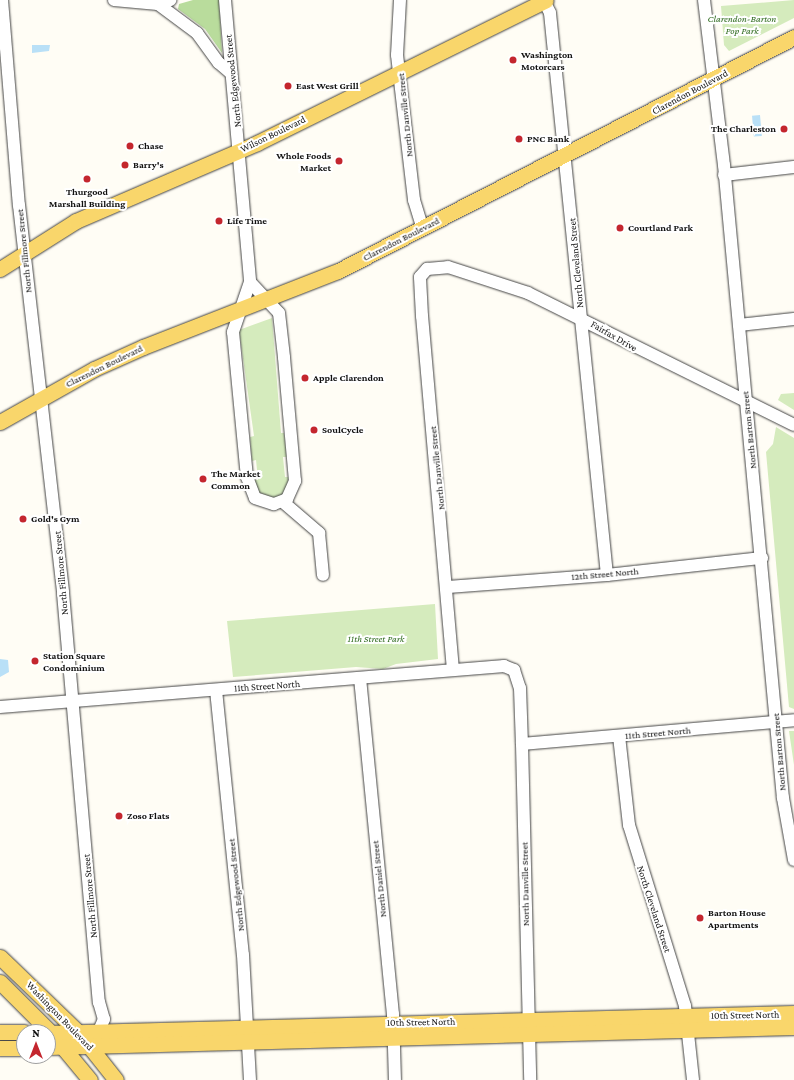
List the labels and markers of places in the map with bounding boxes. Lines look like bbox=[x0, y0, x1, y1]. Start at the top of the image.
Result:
place label: Washington Motorcars bbox=[521, 48, 573, 72]
marker: Washington Motorcars bbox=[508, 55, 518, 65]
place label: East West Grill bbox=[296, 80, 359, 92]
marker: East West Grill bbox=[283, 81, 293, 91]
place label: The Charleston bbox=[711, 123, 776, 135]
marker: The Charleston bbox=[779, 124, 789, 134]
place label: PNC Bank bbox=[527, 133, 569, 145]
marker: PNC Bank bbox=[514, 134, 524, 144]
place label: Chase bbox=[138, 140, 163, 152]
marker: Chase bbox=[125, 141, 135, 151]
place label: Whole Foods Market bbox=[276, 149, 331, 172]
marker: Whole Foods Market bbox=[334, 156, 344, 166]
place label: Barry's bbox=[133, 159, 164, 171]
marker: Barry's bbox=[120, 160, 130, 170]
marker: Thurgood Marshall Building bbox=[82, 174, 92, 184]
place label: Thurgood Marshall Building bbox=[49, 185, 125, 208]
place label: Life Time bbox=[227, 215, 267, 227]
marker: Life Time bbox=[214, 216, 224, 226]
place label: Courtland Park bbox=[628, 222, 693, 234]
marker: Courtland Park bbox=[615, 223, 625, 233]
place label: Apple Clarendon bbox=[313, 372, 384, 384]
marker: Apple Clarendon bbox=[300, 373, 310, 383]
place label: SoulCycle bbox=[322, 424, 364, 436]
marker: SoulCycle bbox=[309, 425, 319, 435]
place label: The Market Common bbox=[211, 467, 260, 490]
marker: The Market Common bbox=[198, 474, 208, 484]
place label: Gold's Gym bbox=[31, 513, 79, 525]
marker: Gold's Gym bbox=[18, 514, 28, 524]
place label: Station Square Condominium bbox=[43, 649, 105, 672]
marker: Station Square Condominium bbox=[30, 656, 40, 666]
place label: Zoso Flats bbox=[127, 810, 169, 822]
marker: Zoso Flats bbox=[114, 811, 124, 821]
place label: Barton House Apartments bbox=[708, 906, 766, 930]
marker: Barton House Apartments bbox=[695, 913, 705, 923]

